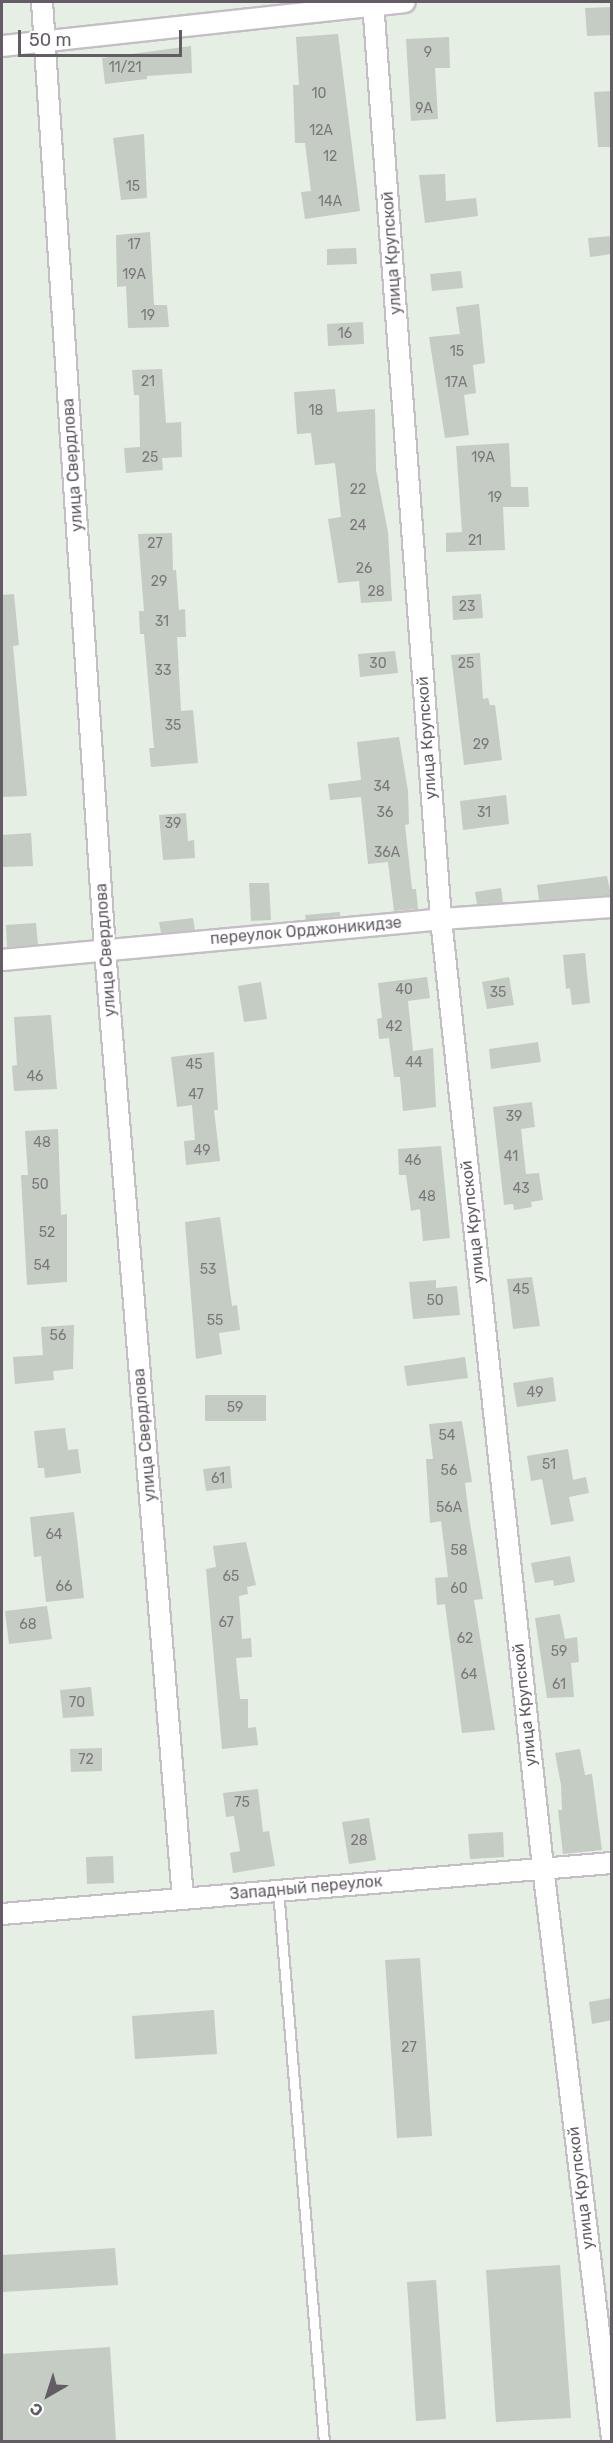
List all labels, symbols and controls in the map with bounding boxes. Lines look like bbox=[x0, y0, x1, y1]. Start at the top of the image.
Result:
scale bar bbox=[21, 18, 184, 56]
text: 50 m bbox=[29, 29, 72, 51]
house number: 9 bbox=[424, 45, 432, 61]
house number: 11/21 bbox=[109, 60, 141, 76]
house number: 10 bbox=[312, 86, 326, 102]
house number: 9А bbox=[415, 101, 433, 117]
house number: 12А bbox=[309, 123, 333, 139]
house number: 12 bbox=[323, 149, 337, 165]
house number: 15 bbox=[126, 179, 140, 195]
street label: улица Крупской bbox=[378, 191, 406, 315]
house number: 14А bbox=[318, 194, 342, 210]
house number: 17 bbox=[127, 237, 141, 253]
house number: 19А bbox=[122, 267, 146, 283]
house number: 19 bbox=[141, 308, 155, 324]
house number: 16 bbox=[338, 326, 352, 342]
house number: 15 bbox=[450, 344, 464, 360]
house number: 21 bbox=[141, 374, 155, 390]
house number: 17А bbox=[445, 375, 467, 391]
street label: улица Свердлова bbox=[59, 398, 87, 532]
house number: 18 bbox=[309, 403, 323, 419]
house number: 25 bbox=[142, 450, 158, 466]
house number: 19А bbox=[471, 450, 495, 466]
house number: 22 bbox=[350, 482, 366, 498]
house number: 19 bbox=[488, 490, 502, 506]
house number: 24 bbox=[350, 518, 366, 534]
house number: 21 bbox=[468, 533, 482, 549]
house number: 27 bbox=[147, 536, 163, 552]
house number: 26 bbox=[356, 561, 372, 577]
house number: 29 bbox=[151, 574, 167, 590]
house number: 28 bbox=[367, 584, 385, 600]
house number: 23 bbox=[459, 599, 475, 615]
house number: 31 bbox=[155, 614, 169, 630]
house number: 30 bbox=[369, 656, 387, 672]
house number: 25 bbox=[458, 656, 474, 672]
house number: 33 bbox=[155, 663, 171, 679]
street label: улица Крупской bbox=[413, 676, 441, 800]
house number: 35 bbox=[165, 718, 181, 734]
house number: 29 bbox=[473, 737, 489, 753]
house number: 34 bbox=[373, 779, 391, 795]
house number: 36 bbox=[377, 805, 393, 821]
house number: 31 bbox=[477, 805, 491, 821]
house number: 39 bbox=[165, 816, 181, 832]
house number: 36А bbox=[374, 845, 400, 861]
street label: улица Свердлова bbox=[92, 883, 120, 1017]
street label: переулок Орджоникидзе bbox=[209, 913, 403, 949]
house number: 40 bbox=[395, 982, 413, 998]
house number: 35 bbox=[490, 985, 506, 1001]
house number: 42 bbox=[386, 1019, 402, 1035]
house number: 44 bbox=[405, 1055, 423, 1071]
house number: 45 bbox=[185, 1057, 203, 1073]
house number: 46 bbox=[26, 1069, 44, 1085]
house number: 47 bbox=[188, 1087, 204, 1103]
house number: 39 bbox=[506, 1109, 522, 1125]
house number: 48 bbox=[33, 1135, 51, 1151]
house number: 49 bbox=[194, 1143, 210, 1159]
house number: 41 bbox=[504, 1149, 518, 1165]
house number: 46 bbox=[404, 1153, 422, 1169]
street label: улица Крупской bbox=[457, 1160, 489, 1284]
house number: 50 bbox=[31, 1177, 49, 1193]
house number: 43 bbox=[512, 1181, 530, 1197]
house number: 48 bbox=[418, 1189, 436, 1205]
house number: 52 bbox=[39, 1225, 55, 1241]
house number: 54 bbox=[33, 1258, 51, 1274]
house number: 53 bbox=[200, 1262, 216, 1278]
house number: 45 bbox=[512, 1282, 530, 1298]
house number: 50 bbox=[426, 1293, 444, 1309]
house number: 55 bbox=[207, 1313, 223, 1329]
house number: 56 bbox=[50, 1328, 66, 1344]
street label: улица Свердлова bbox=[130, 1367, 160, 1503]
house number: 49 bbox=[527, 1385, 543, 1401]
house number: 59 bbox=[227, 1400, 243, 1416]
house number: 54 bbox=[438, 1428, 456, 1444]
house number: 51 bbox=[542, 1457, 556, 1473]
house number: 56 bbox=[441, 1463, 457, 1479]
house number: 61 bbox=[211, 1471, 225, 1487]
house number: 56А bbox=[436, 1500, 462, 1516]
house number: 64 bbox=[45, 1527, 63, 1543]
house number: 58 bbox=[450, 1543, 468, 1559]
house number: 65 bbox=[223, 1569, 239, 1585]
house number: 66 bbox=[56, 1579, 72, 1595]
house number: 60 bbox=[450, 1581, 468, 1597]
house number: 67 bbox=[218, 1615, 234, 1631]
house number: 68 bbox=[19, 1617, 37, 1633]
house number: 62 bbox=[457, 1631, 473, 1647]
street label: улица Крупской bbox=[509, 1643, 541, 1767]
house number: 59 bbox=[551, 1644, 567, 1660]
house number: 64 bbox=[460, 1667, 478, 1683]
house number: 61 bbox=[552, 1677, 566, 1693]
house number: 70 bbox=[69, 1695, 85, 1711]
house number: 72 bbox=[78, 1752, 94, 1768]
house number: 75 bbox=[234, 1795, 250, 1811]
house number: 28 bbox=[350, 1833, 368, 1849]
street label: Западный переулок bbox=[229, 1872, 383, 1904]
house number: 27 bbox=[401, 2040, 417, 2056]
street label: улица Крупской bbox=[564, 2125, 598, 2251]
north arrow bbox=[18, 2365, 78, 2425]
text: С bbox=[26, 2398, 47, 2420]

